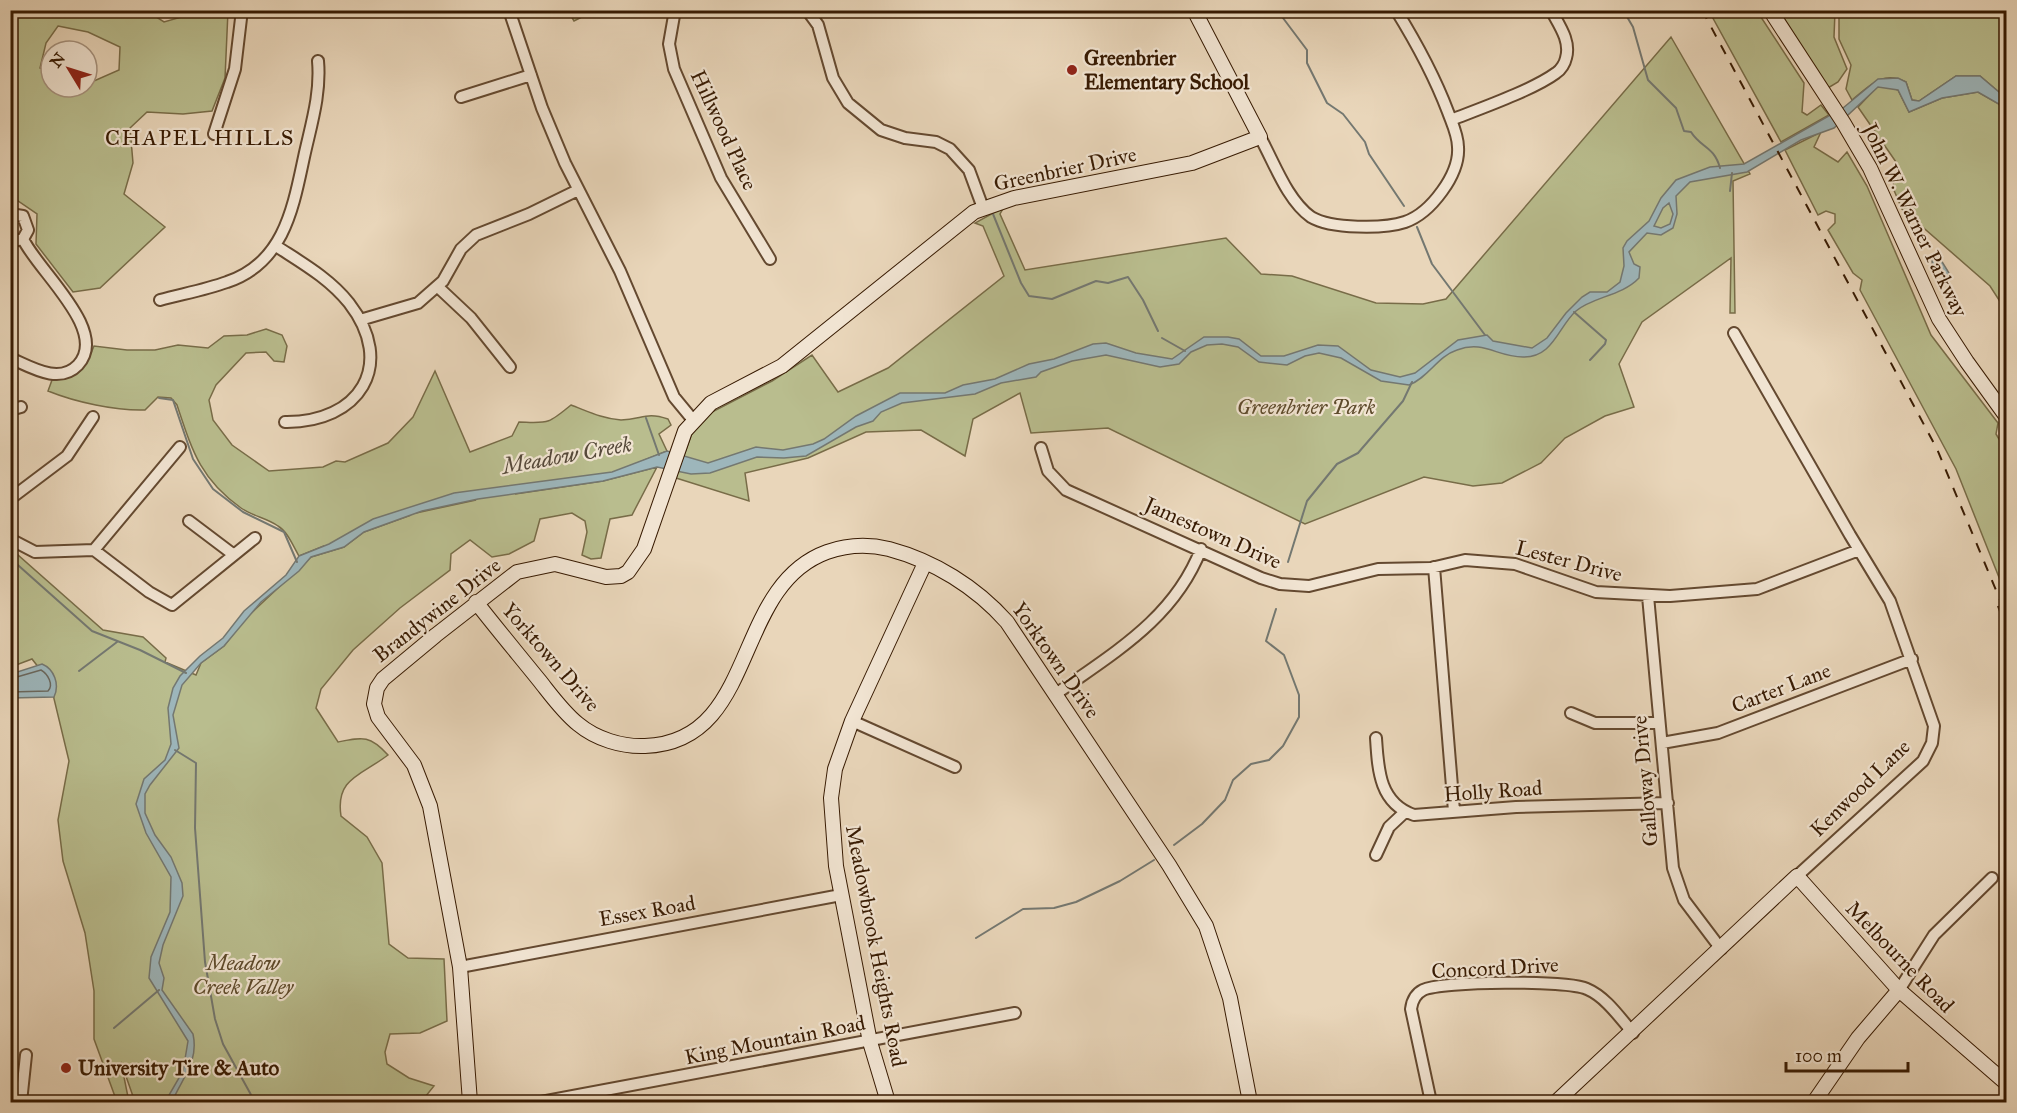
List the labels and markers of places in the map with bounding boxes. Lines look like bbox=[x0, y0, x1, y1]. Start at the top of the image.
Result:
place label: Greenbrier Elementary School bbox=[1084, 45, 1250, 95]
marker: Greenbrier Elementary School bbox=[1065, 63, 1079, 77]
place label: University Tire & Auto bbox=[78, 1055, 280, 1081]
marker: University Tire & Auto bbox=[59, 1061, 73, 1075]

